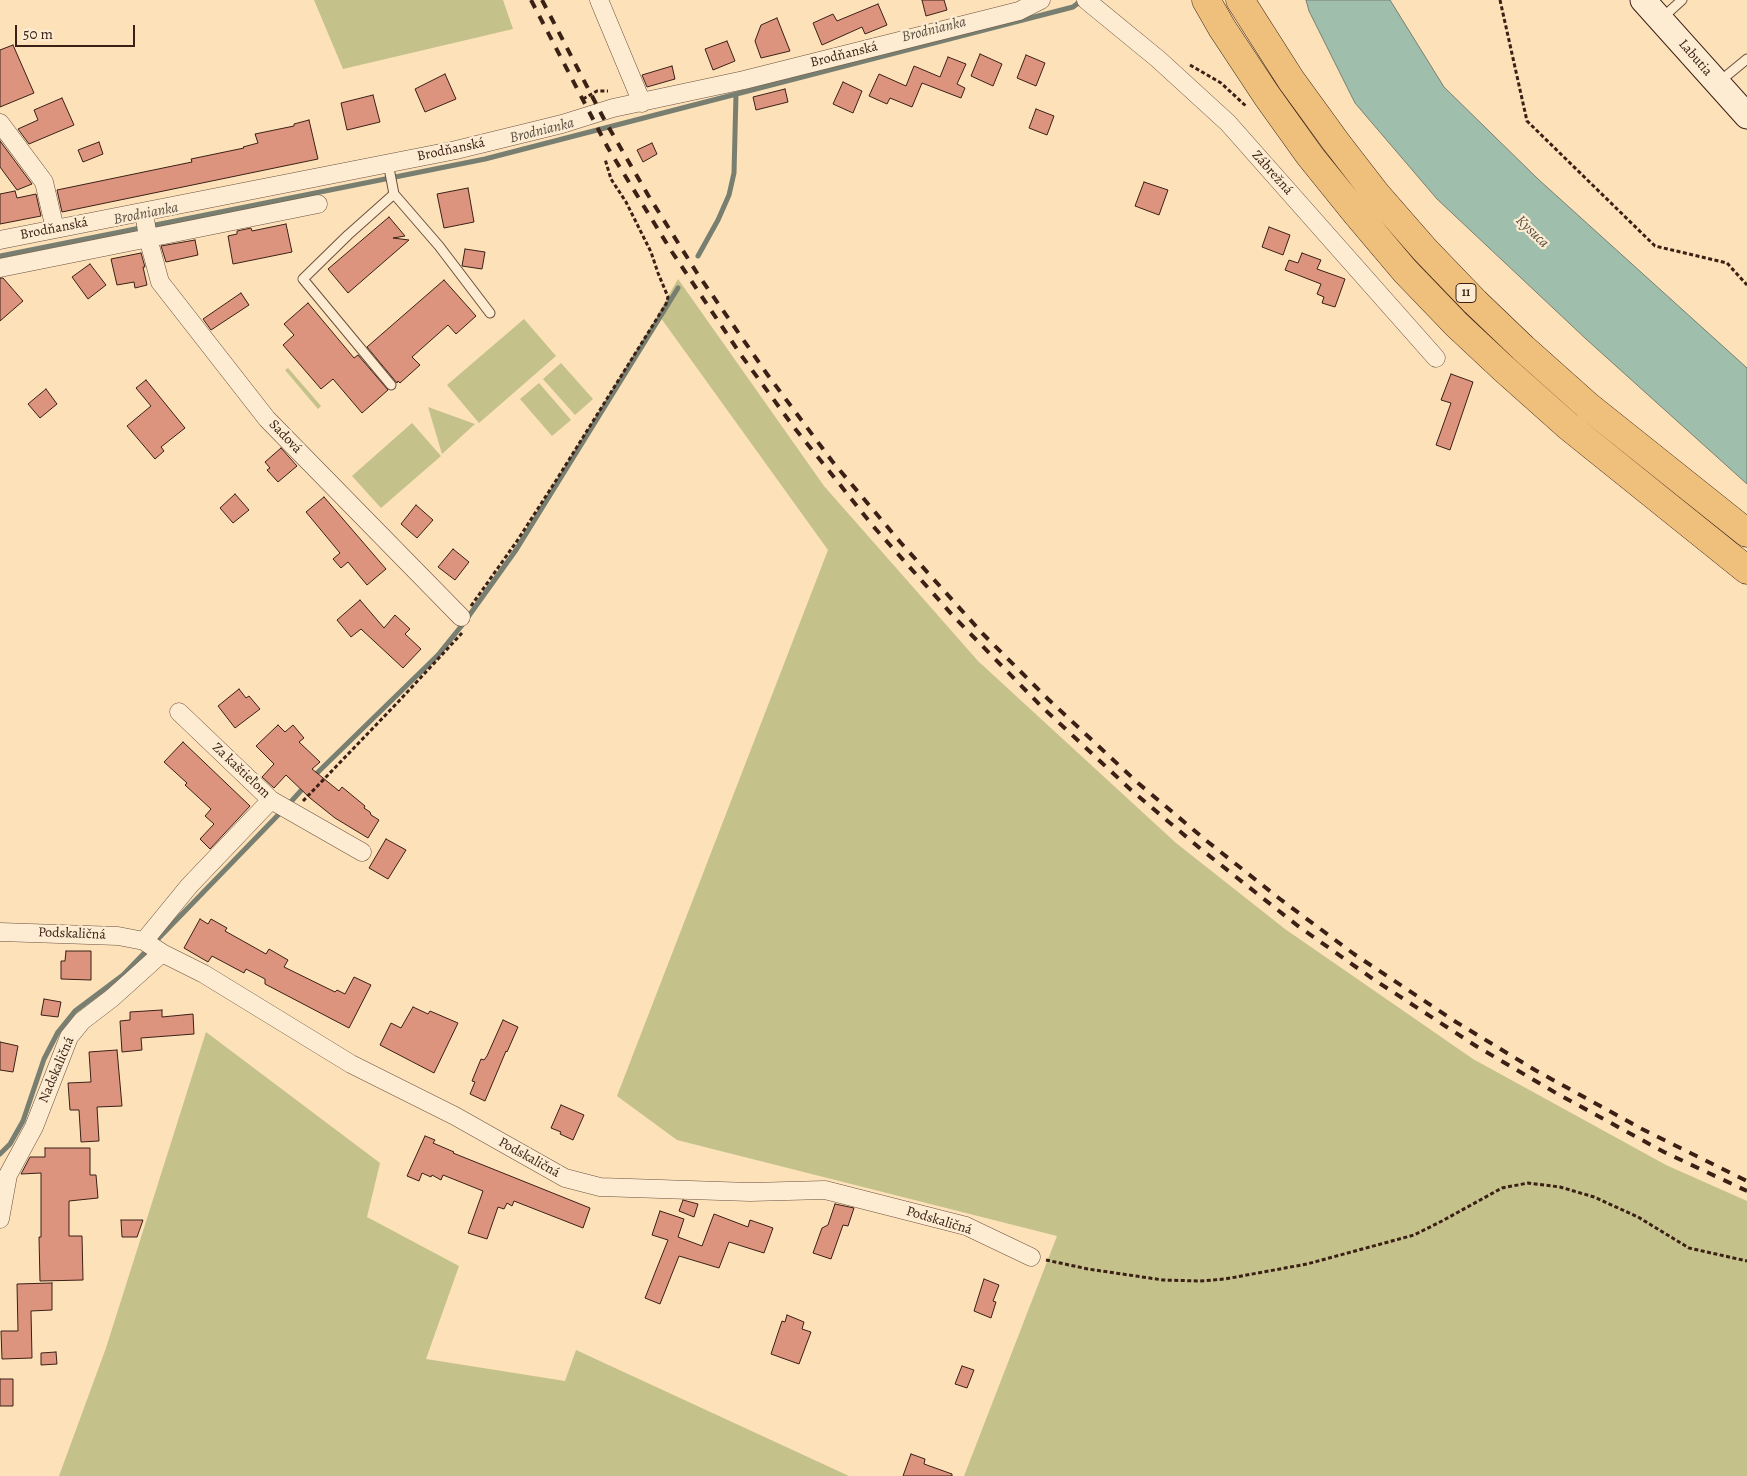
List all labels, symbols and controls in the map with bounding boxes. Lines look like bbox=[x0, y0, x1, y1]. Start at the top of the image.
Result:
water label: Brodnianka bbox=[900, 13, 968, 47]
scale bar bbox=[18, 15, 138, 47]
text: 50 m bbox=[23, 24, 53, 44]
street label: Labutia bbox=[1674, 36, 1716, 80]
street label: Brodňanská bbox=[809, 39, 879, 71]
water label: Brodnianka bbox=[508, 114, 576, 148]
street label: Brodňanská bbox=[416, 135, 486, 165]
street label: Zábrežná bbox=[1248, 147, 1296, 199]
water label: Brodnianka bbox=[112, 199, 180, 229]
water label: Kysuca bbox=[1512, 212, 1552, 252]
street label: Brodňanská bbox=[19, 214, 89, 244]
road number: 11 bbox=[1456, 284, 1476, 302]
street label: Sadová bbox=[265, 417, 305, 457]
street label: Za kaštieľom bbox=[208, 740, 274, 802]
street label: Podskaličná bbox=[38, 924, 106, 944]
street label: Nadskaličná bbox=[36, 1034, 78, 1106]
street label: Podskaličná bbox=[495, 1134, 563, 1182]
street label: Podskaličná bbox=[904, 1203, 974, 1239]

